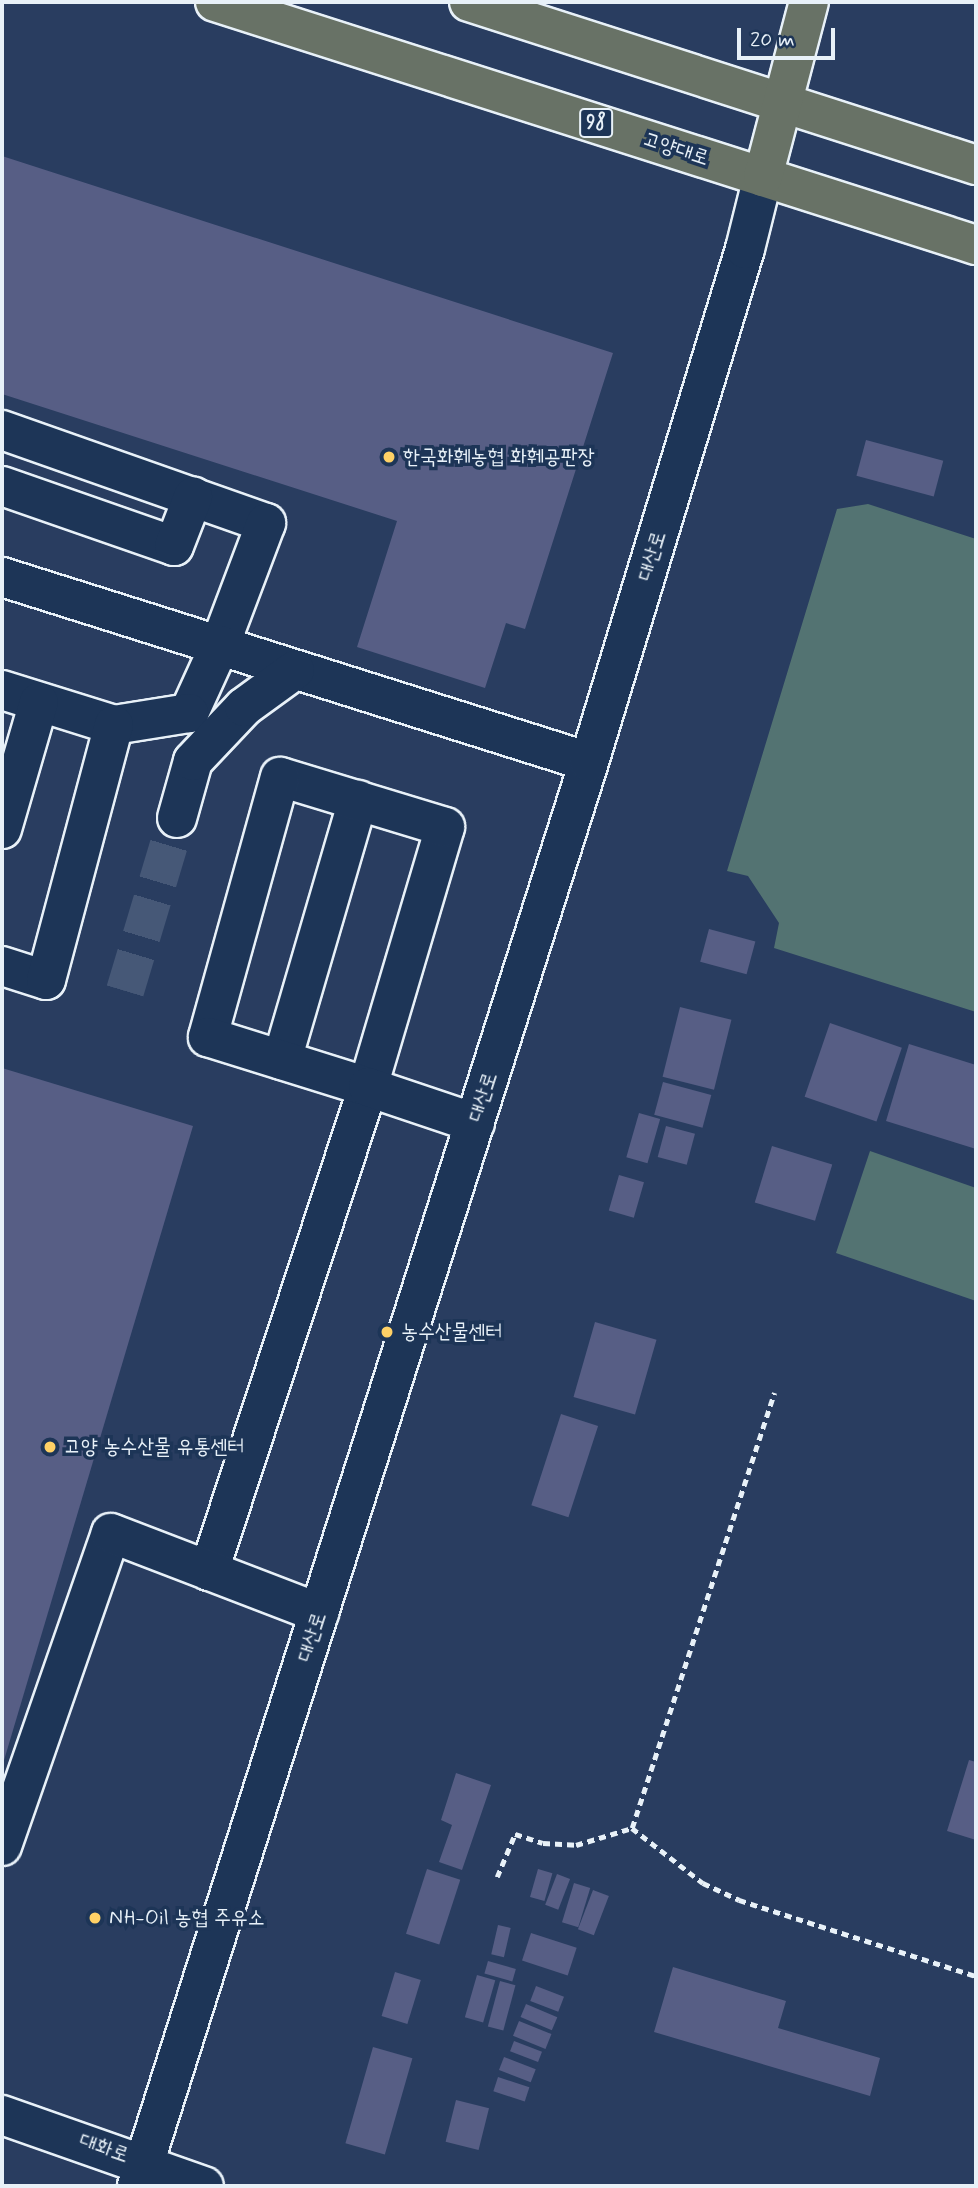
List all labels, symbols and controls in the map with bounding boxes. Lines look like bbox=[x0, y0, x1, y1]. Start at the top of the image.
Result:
scale bar bbox=[740, 14, 838, 58]
text: 20 m bbox=[750, 26, 795, 54]
road number: 98 bbox=[578, 108, 614, 139]
street label: 고양대로 bbox=[640, 127, 712, 171]
place label: 한국화훼농협 화훼공판장 bbox=[403, 444, 595, 470]
marker: 한국화훼농협 화훼공판장 bbox=[381, 449, 397, 465]
street label: 대산로 bbox=[633, 528, 671, 584]
street label: 대산로 bbox=[463, 1069, 503, 1125]
place label: 농수산물센터 bbox=[401, 1319, 502, 1345]
marker: 농수산물센터 bbox=[379, 1324, 395, 1340]
place label: 고양 농수산물 유통센터 bbox=[64, 1434, 244, 1460]
marker: 고양 농수산물 유통센터 bbox=[42, 1439, 58, 1455]
street label: 대산로 bbox=[292, 1609, 332, 1665]
place label: NH-Oil 농협 주유소 bbox=[109, 1905, 265, 1931]
marker: NH-Oil 농협 주유소 bbox=[87, 1910, 103, 1926]
street label: 대화로 bbox=[76, 2128, 132, 2168]

